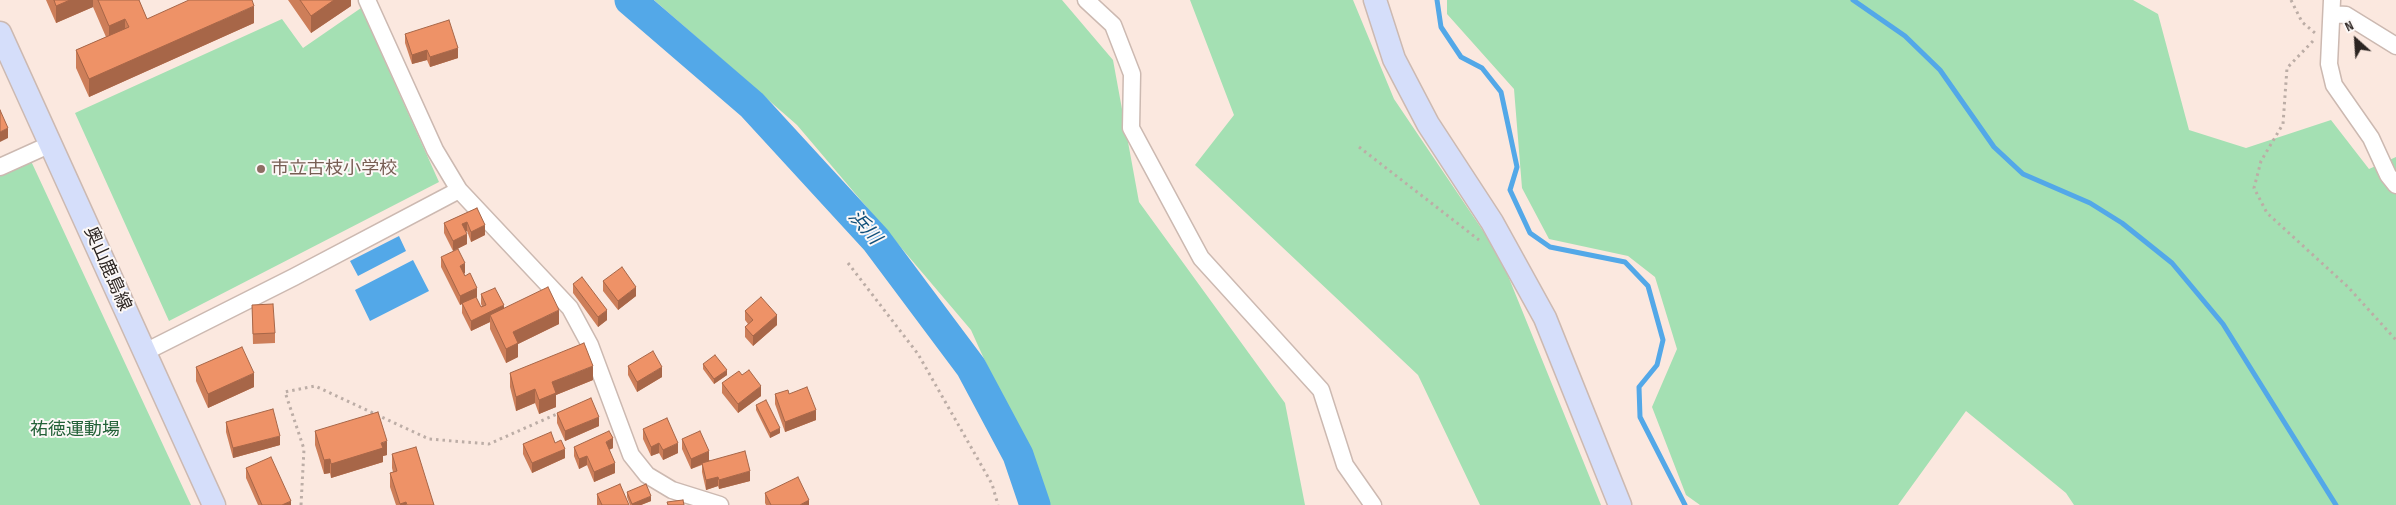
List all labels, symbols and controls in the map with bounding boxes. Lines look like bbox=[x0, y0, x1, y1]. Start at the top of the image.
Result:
north arrow bbox=[2331, 15, 2381, 65]
text: N bbox=[2342, 17, 2356, 35]
place label: 市立古枝小学校 bbox=[271, 158, 397, 180]
marker: 市立古枝小学校 bbox=[255, 163, 267, 175]
water label: 浜川 bbox=[843, 206, 885, 250]
street label: 奥山鹿島線 bbox=[79, 223, 135, 315]
park label: 祐徳運動場 bbox=[30, 419, 120, 441]

